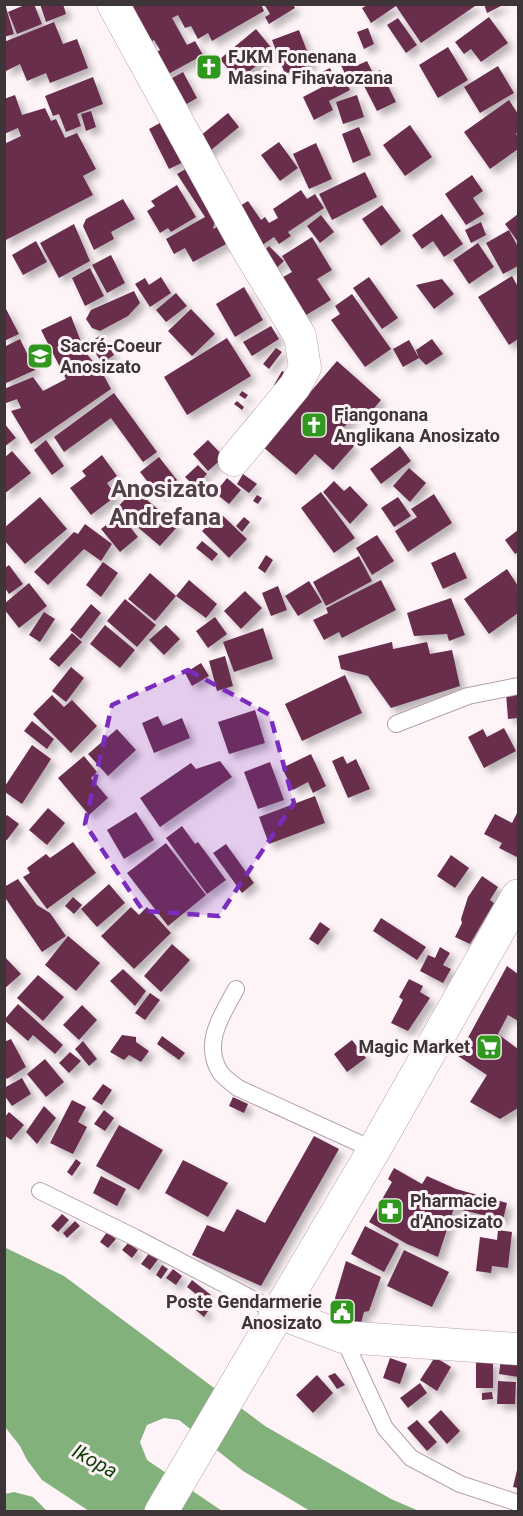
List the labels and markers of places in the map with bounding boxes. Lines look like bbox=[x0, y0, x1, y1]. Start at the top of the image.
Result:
place label: FJKM Fonenana Masina Fihavaozana bbox=[228, 46, 393, 88]
church icon: FJKM Fonenana Masina Fihavaozana bbox=[194, 52, 224, 82]
place label: Sacré-Coeur Anosizato bbox=[60, 335, 162, 377]
school or university icon: Sacré-Coeur Anosizato bbox=[25, 341, 55, 371]
place label: Fiangonana Anglikana Anosizato bbox=[334, 404, 500, 446]
church icon: Fiangonana Anglikana Anosizato bbox=[299, 410, 329, 440]
supermarket icon: Magic Market bbox=[474, 1032, 504, 1062]
place label: Magic Market bbox=[358, 1036, 470, 1057]
place label: Pharmacie d'Anosizato bbox=[410, 1190, 503, 1232]
pharmacy icon: Pharmacie d'Anosizato bbox=[375, 1196, 405, 1226]
place label: Poste Gendarmerie Anosizato bbox=[166, 1291, 322, 1333]
public building icon: Poste Gendarmerie Anosizato bbox=[327, 1297, 357, 1327]

